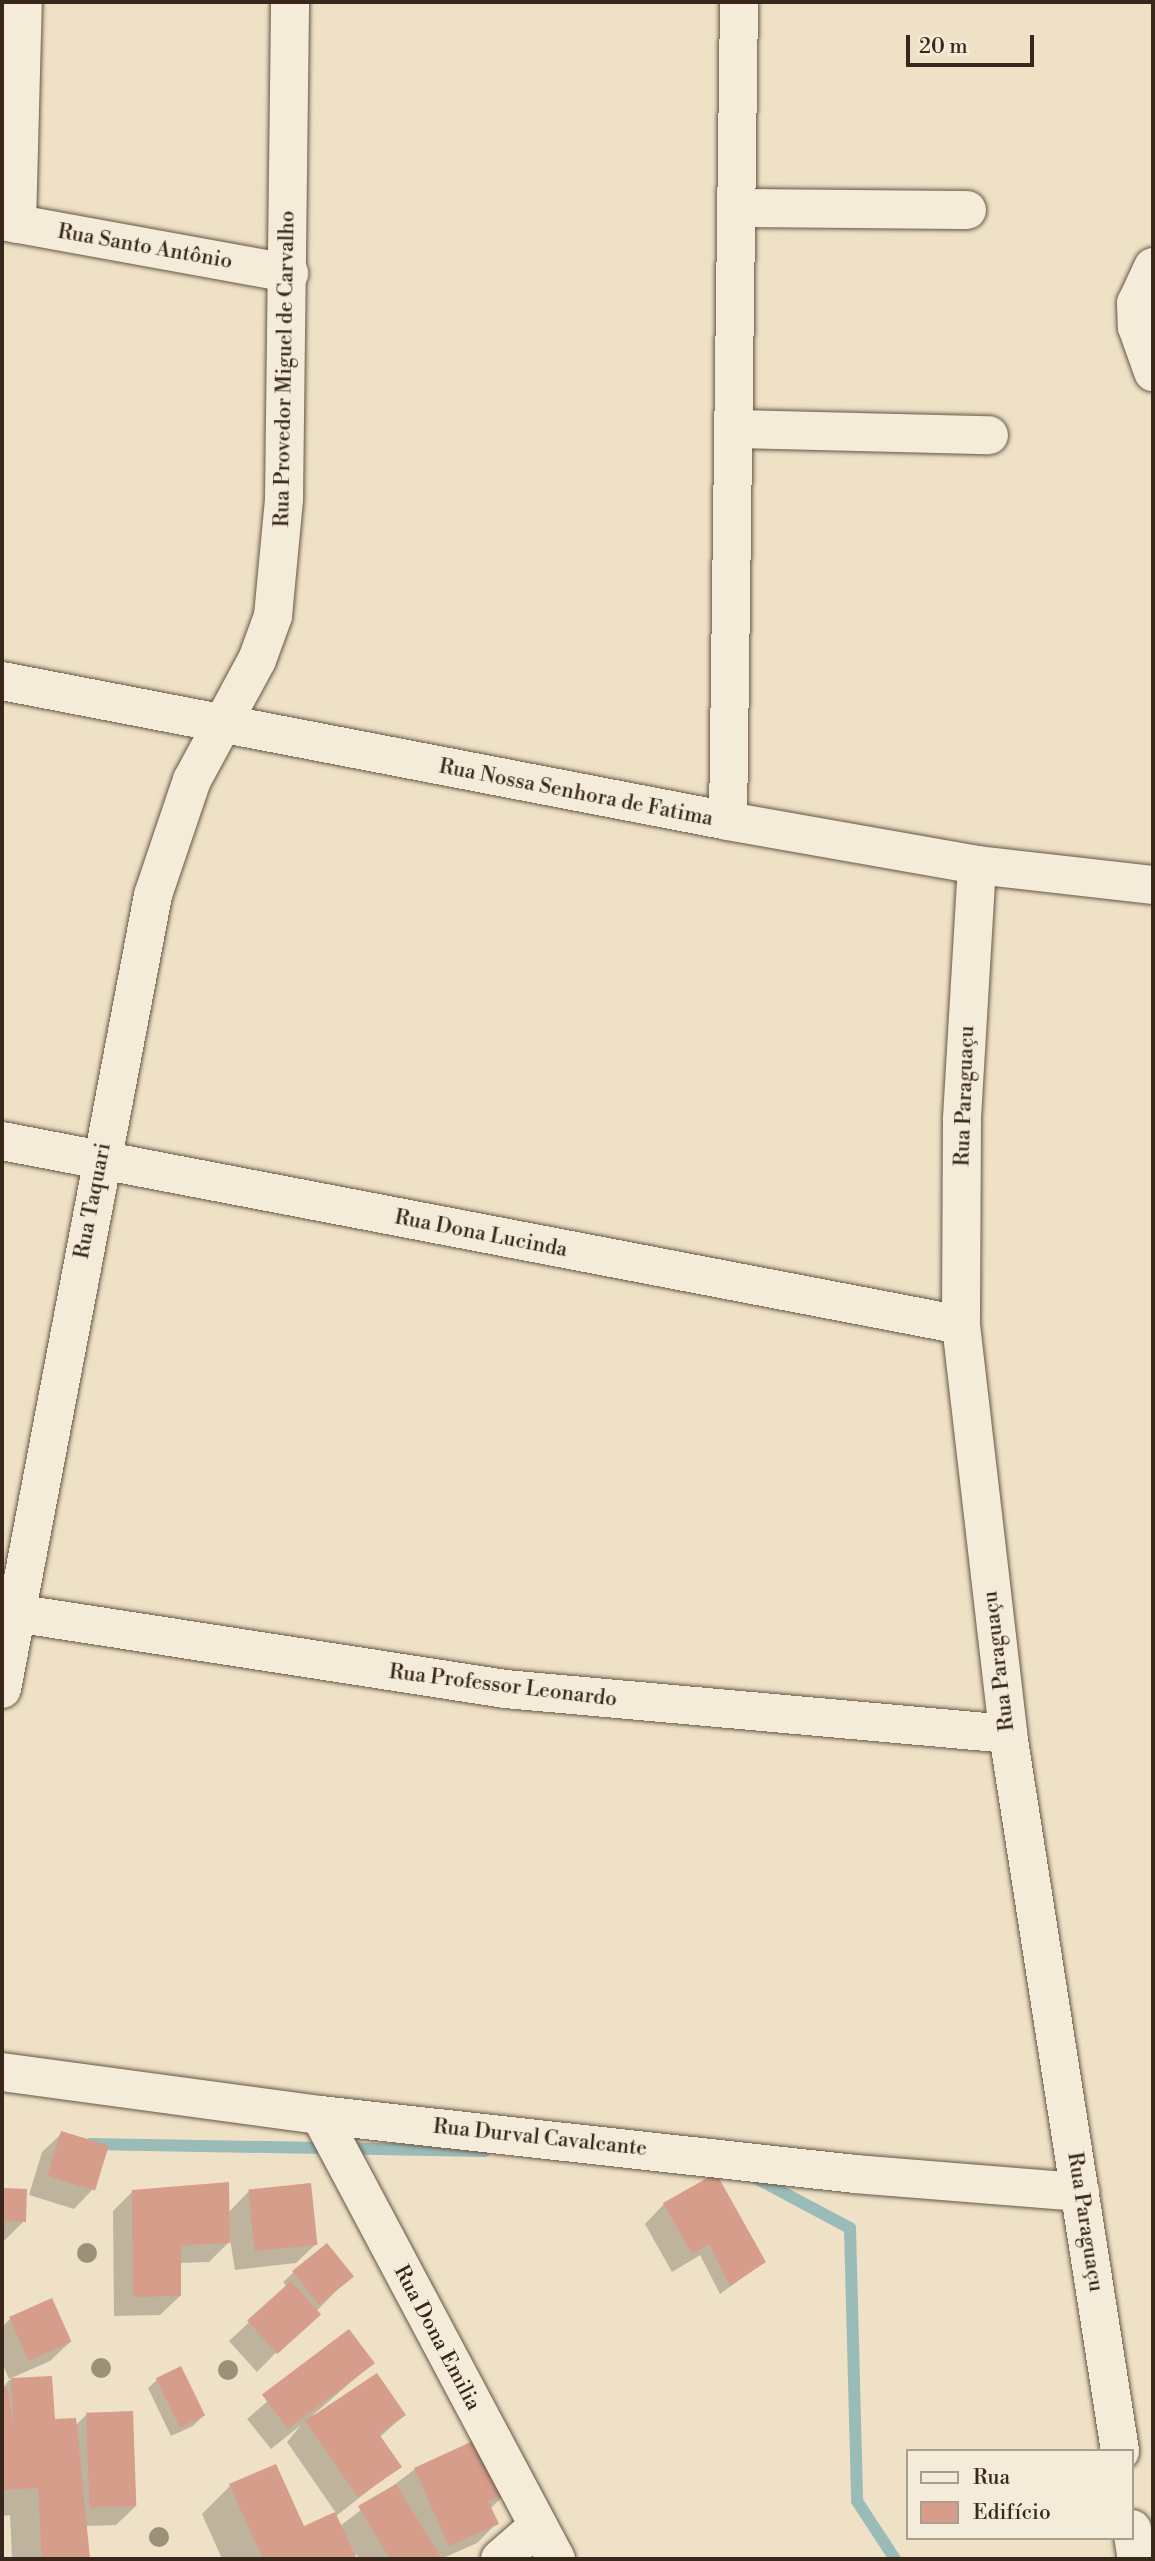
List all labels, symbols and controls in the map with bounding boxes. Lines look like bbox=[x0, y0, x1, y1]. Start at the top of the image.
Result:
scale bar bbox=[910, 21, 1038, 65]
text: 20 m bbox=[919, 34, 968, 60]
street label: Rua Provedor Miguel de Carvalho bbox=[270, 210, 300, 528]
street label: Rua Santo Antônio bbox=[56, 219, 234, 275]
street label: Rua Nossa Senhora de Fatima bbox=[437, 754, 715, 832]
street label: Rua Paraguaçu bbox=[950, 1025, 980, 1167]
street label: Rua Taquari bbox=[69, 1141, 117, 1261]
street label: Rua Dona Lucinda bbox=[392, 1205, 570, 1263]
street label: Rua Paraguaçu bbox=[978, 1589, 1020, 1733]
street label: Rua Professor Leonardo bbox=[388, 1660, 618, 1712]
street label: Rua Durval Cavalcante bbox=[432, 2114, 648, 2162]
street label: Rua Paraguaçu bbox=[1062, 2150, 1108, 2294]
street label: Rua Dona Emilia bbox=[388, 2261, 486, 2415]
legend bbox=[906, 2449, 1134, 2540]
text: Rua bbox=[973, 2465, 1010, 2491]
text: Edifício bbox=[973, 2500, 1051, 2526]

